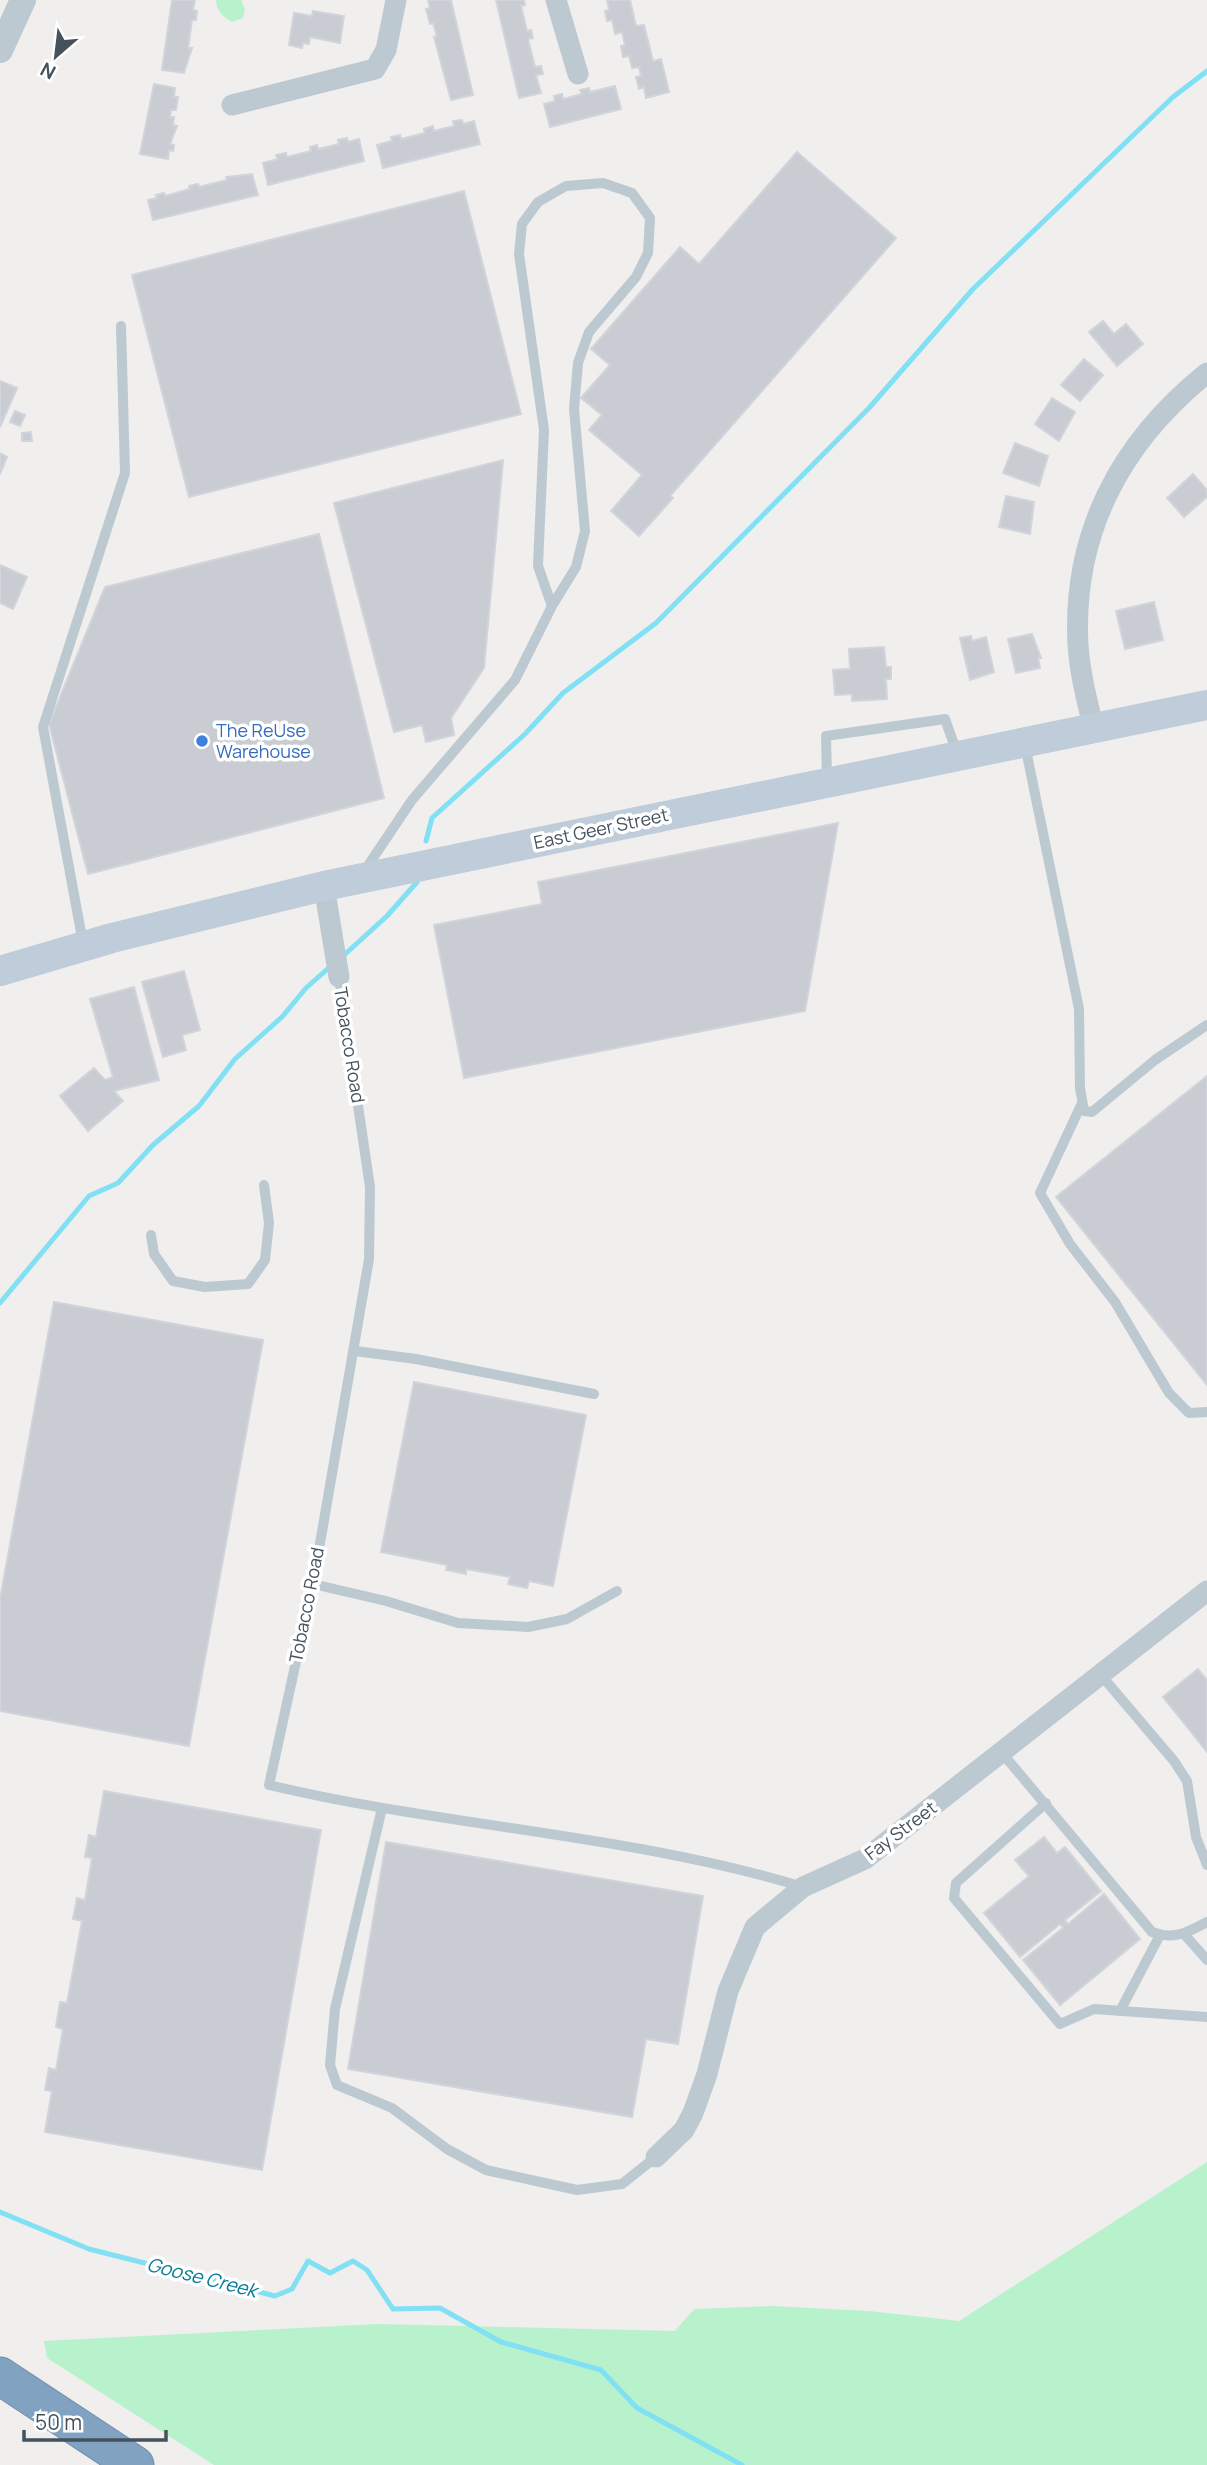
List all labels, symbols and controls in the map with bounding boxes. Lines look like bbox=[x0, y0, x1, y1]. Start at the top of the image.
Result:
north arrow bbox=[21, 21, 91, 91]
text: N bbox=[36, 56, 60, 86]
place label: The ReUse Warehouse bbox=[216, 718, 311, 763]
marker: The ReUse Warehouse bbox=[194, 733, 210, 749]
street label: East Geer Street bbox=[531, 802, 670, 854]
street label: Tobacco Road bbox=[329, 985, 371, 1104]
street label: Tobacco Road bbox=[283, 1545, 329, 1664]
street label: Fay Street bbox=[860, 1795, 941, 1865]
water label: Goose Creek bbox=[144, 2251, 262, 2304]
scale bar bbox=[24, 2398, 166, 2442]
text: 50 m bbox=[35, 2408, 82, 2436]

